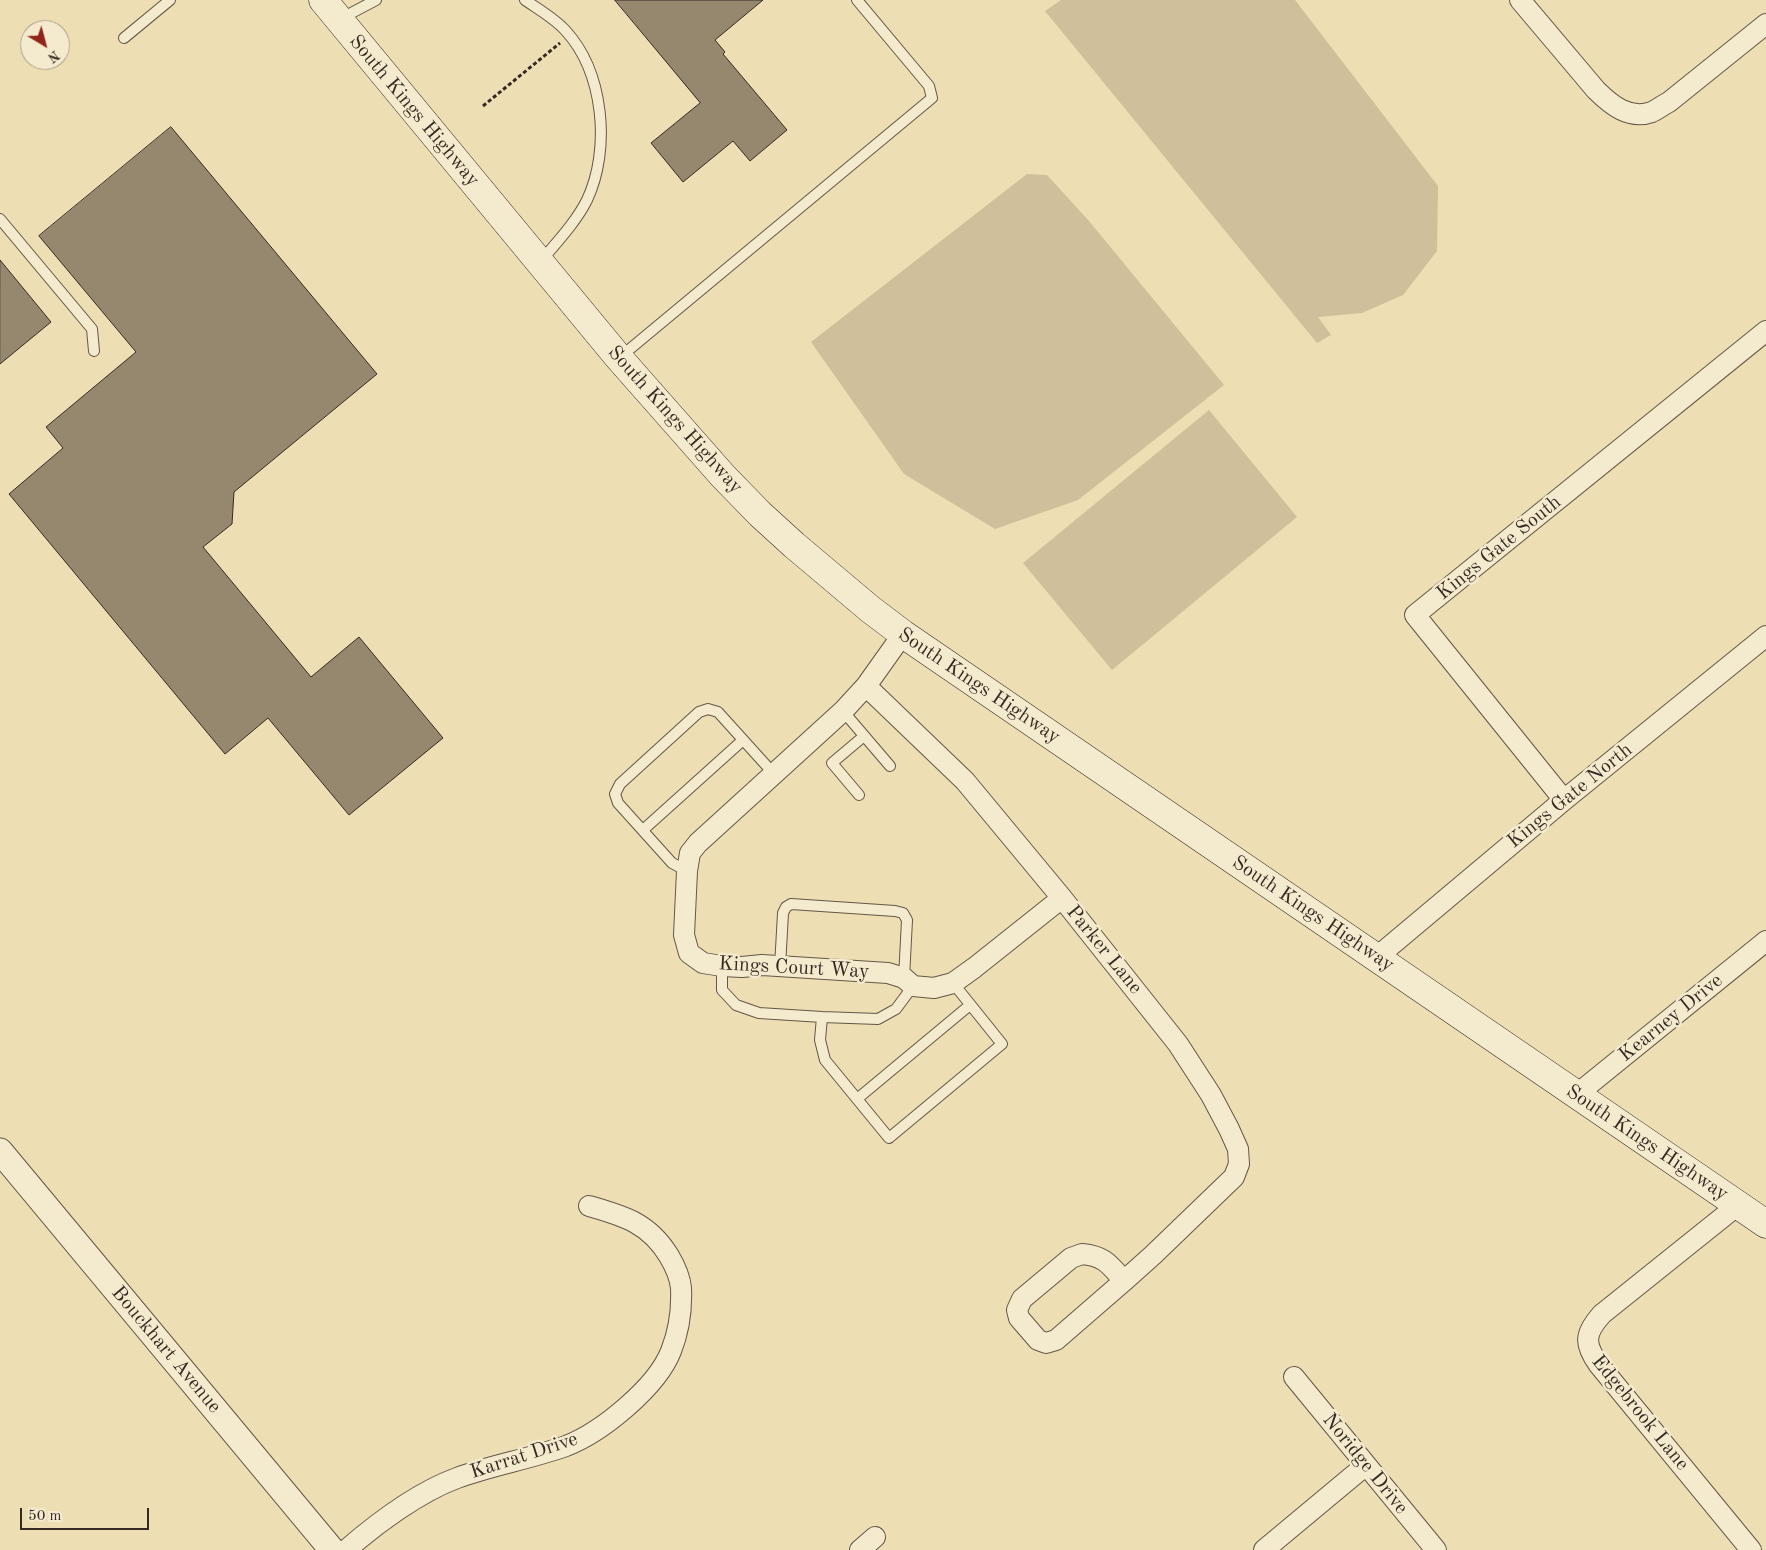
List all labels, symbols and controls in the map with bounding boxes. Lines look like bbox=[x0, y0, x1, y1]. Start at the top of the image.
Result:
north arrow bbox=[20, 20, 70, 70]
street label: South Kings Highway bbox=[343, 30, 485, 192]
text: N bbox=[45, 47, 62, 65]
street label: South Kings Highway bbox=[602, 341, 748, 499]
street label: Kings Gate South bbox=[1432, 490, 1566, 606]
street label: South Kings Highway bbox=[893, 623, 1065, 749]
street label: Kings Gate North bbox=[1503, 738, 1637, 854]
street label: South Kings Highway bbox=[1227, 851, 1399, 977]
street label: Parker Lane bbox=[1061, 901, 1147, 999]
street label: Kings Court Way bbox=[718, 952, 870, 984]
street label: Kearney Drive bbox=[1614, 969, 1728, 1067]
street label: South Kings Highway bbox=[1561, 1080, 1733, 1206]
street label: Bouckhart Avenue bbox=[106, 1282, 226, 1418]
street label: Edgebrook Lane bbox=[1586, 1350, 1694, 1476]
street label: Noridge Drive bbox=[1317, 1409, 1413, 1519]
street label: Karrat Drive bbox=[467, 1427, 581, 1485]
scale bar bbox=[22, 1498, 151, 1530]
text: 50 m bbox=[28, 1509, 62, 1524]

